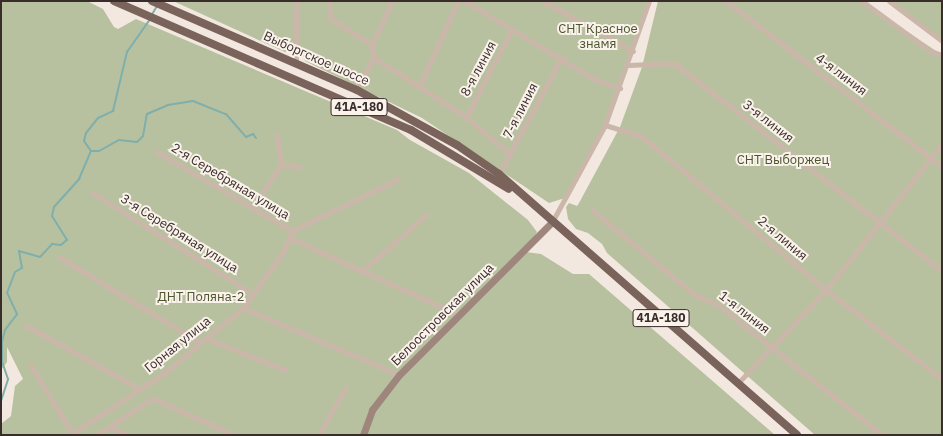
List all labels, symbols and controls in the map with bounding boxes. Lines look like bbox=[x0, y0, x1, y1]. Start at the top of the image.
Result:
park label: СНТ Красное знамя bbox=[558, 22, 638, 53]
street label: Выборгское шоссе bbox=[261, 29, 371, 89]
street label: 8-я линия bbox=[458, 39, 500, 99]
street label: 4-я линия bbox=[812, 51, 870, 99]
street label: 7-я линия bbox=[500, 81, 542, 141]
road number: 41А-180 bbox=[330, 97, 388, 117]
street label: 3-я линия bbox=[739, 97, 797, 147]
street label: 2-я Серебряная улица bbox=[168, 140, 292, 224]
park label: СНТ Выборжец bbox=[737, 152, 829, 168]
street label: 3-я Серебряная улица bbox=[117, 192, 241, 276]
street label: 2-я линия bbox=[754, 214, 810, 264]
street label: Белоостровская улица bbox=[388, 260, 498, 370]
street label: 1-я линия bbox=[715, 288, 773, 338]
park label: ДНТ Поляна-2 bbox=[157, 289, 245, 305]
road number: 41А-180 bbox=[632, 308, 690, 328]
street label: Горная улица bbox=[142, 314, 214, 376]

